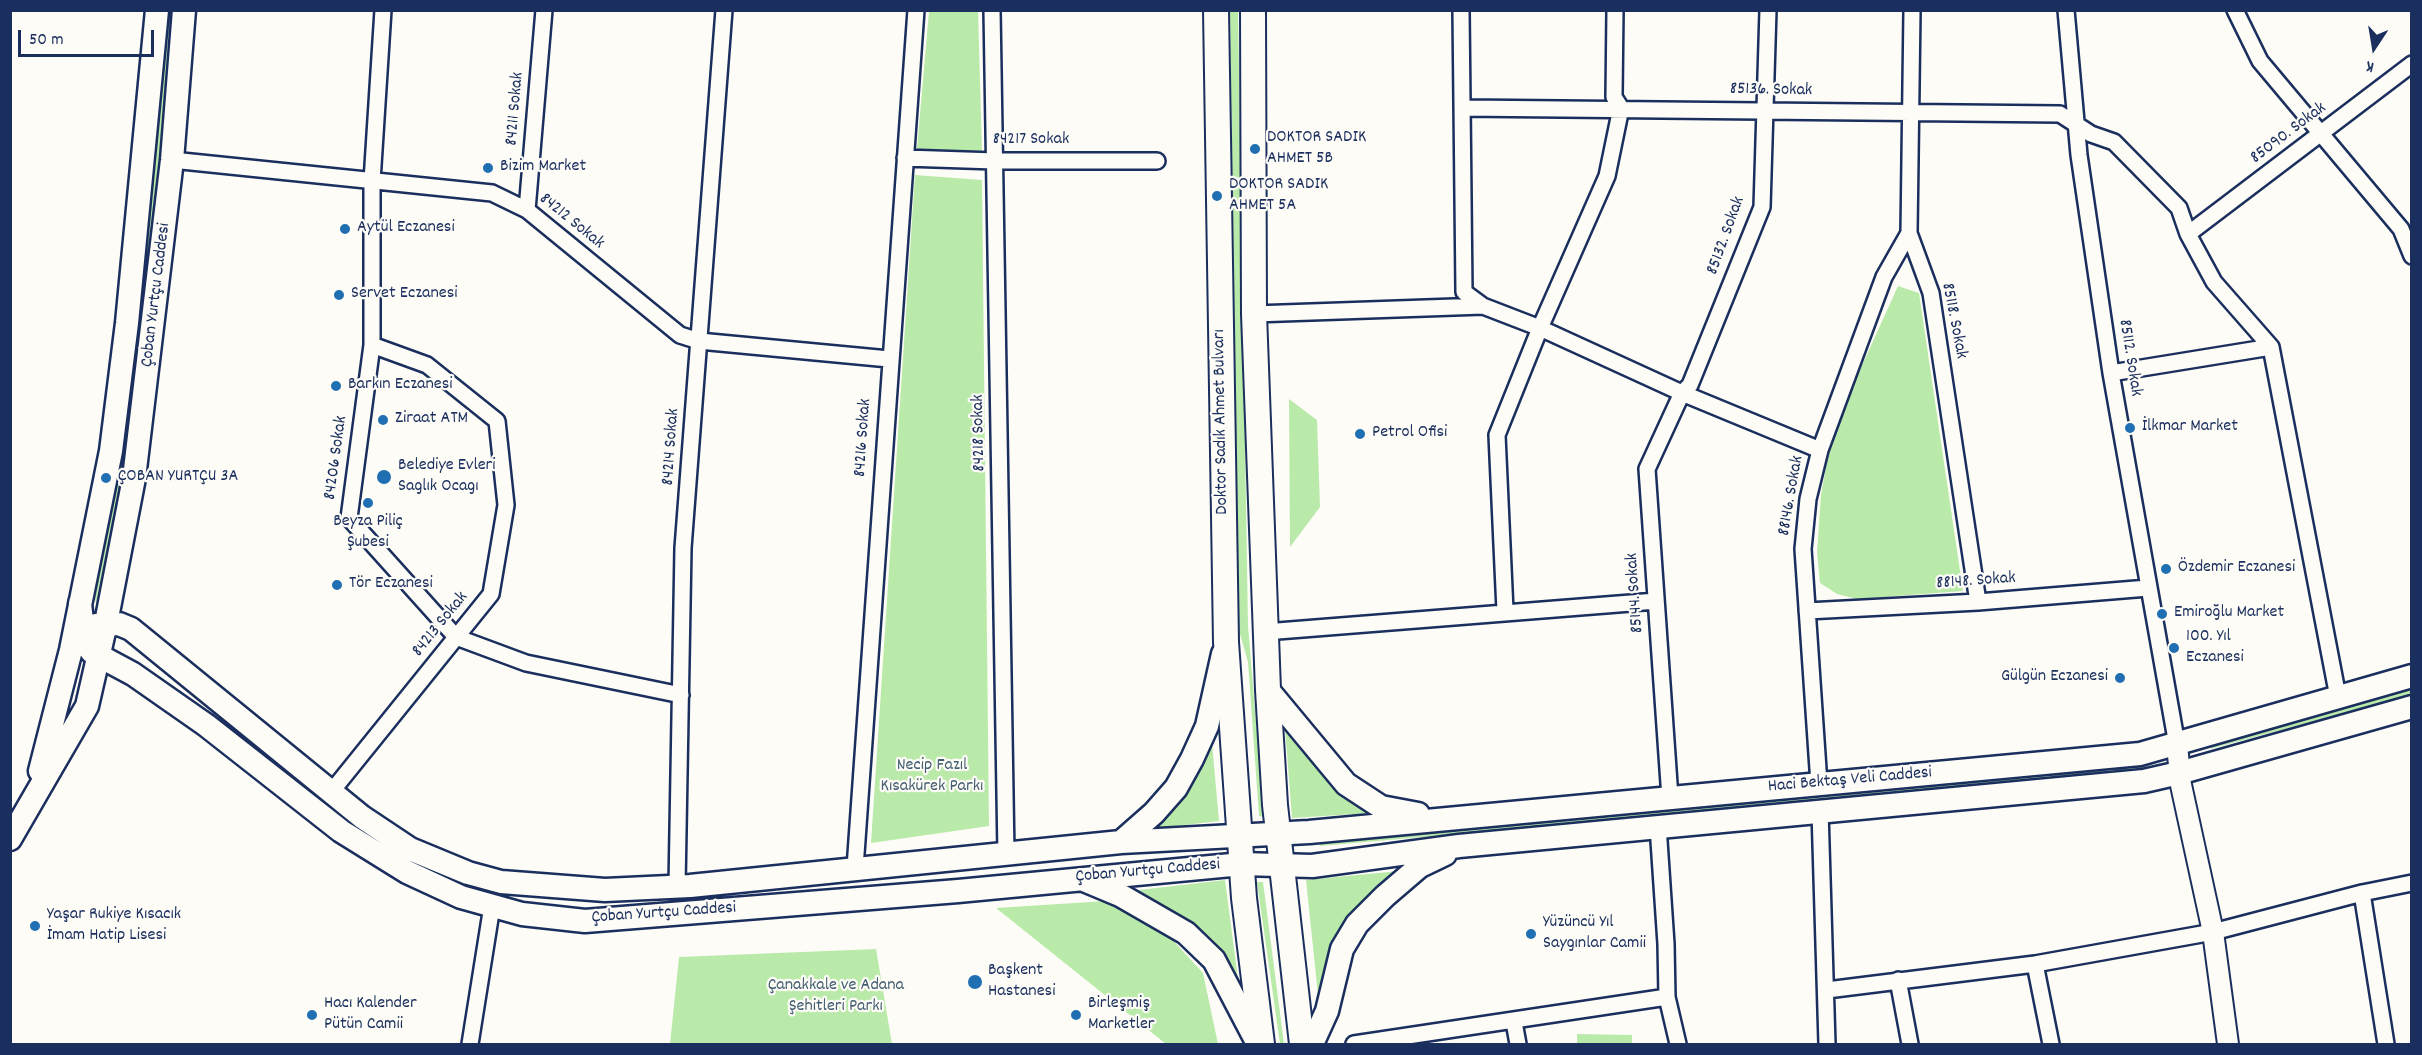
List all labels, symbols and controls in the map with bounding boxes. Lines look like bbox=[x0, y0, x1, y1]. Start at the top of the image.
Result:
scale bar bbox=[21, 18, 158, 56]
north arrow bbox=[2344, 18, 2404, 78]
text: 50 m bbox=[29, 28, 64, 53]
text: K bbox=[2364, 54, 2376, 78]
street label: 84211 Sokak bbox=[502, 71, 530, 147]
street label: 85136. Sokak bbox=[1730, 79, 1812, 103]
street label: 85090. Sokak bbox=[2247, 98, 2331, 170]
place label: DOKTOR SADIK AHMET 5B bbox=[1267, 128, 1366, 170]
street label: 84217 Sokak bbox=[993, 130, 1069, 152]
marker: DOKTOR SADIK AHMET 5B bbox=[1248, 142, 1262, 156]
place label: Bizim Market bbox=[500, 157, 586, 179]
marker: Bizim Market bbox=[481, 161, 495, 175]
place label: DOKTOR SADIK AHMET 5A bbox=[1229, 175, 1328, 218]
street label: 84212 Sokak bbox=[534, 189, 608, 255]
marker: DOKTOR SADIK AHMET 5A bbox=[1210, 189, 1224, 203]
street label: 85132. Sokak bbox=[1703, 194, 1751, 278]
place label: Aytül Eczanesi bbox=[357, 218, 455, 240]
street label: Çoban Yurtçu Caddesi bbox=[137, 222, 177, 368]
marker: Aytül Eczanesi bbox=[338, 222, 352, 236]
street label: 85118. Sokak bbox=[1935, 281, 1971, 361]
place label: Servet Eczanesi bbox=[351, 284, 458, 306]
marker: Servet Eczanesi bbox=[332, 288, 346, 302]
street label: 85112. Sokak bbox=[2112, 318, 2146, 398]
street label: Doktor Sadık Ahmet Bulvarı bbox=[1210, 329, 1234, 515]
place label: Barkın Eczanesi bbox=[348, 375, 453, 397]
marker: Barkın Eczanesi bbox=[329, 379, 343, 393]
street label: 84218 Sokak bbox=[969, 394, 991, 472]
street label: 84216 Sokak bbox=[850, 398, 878, 478]
street label: 84214 Sokak bbox=[659, 408, 685, 486]
place label: Ziraat ATM bbox=[395, 409, 468, 431]
marker: Ziraat ATM bbox=[376, 413, 390, 427]
street label: 84206 Sokak bbox=[320, 415, 354, 501]
place label: İlkmar Market bbox=[2142, 417, 2238, 439]
marker: İlkmar Market bbox=[2123, 421, 2137, 435]
place label: Petrol Ofisi bbox=[1372, 423, 1447, 445]
marker: Petrol Ofisi bbox=[1353, 427, 1367, 441]
street label: 88146. Sokak bbox=[1774, 454, 1810, 538]
place label: Belediye Evleri Saglık Ocagı bbox=[398, 456, 496, 498]
place label: ÇOBAN YURTÇU 3A bbox=[118, 467, 238, 489]
marker: Belediye Evleri Saglık Ocagı bbox=[375, 468, 393, 486]
marker: ÇOBAN YURTÇU 3A bbox=[99, 471, 113, 485]
marker: Beyza Piliç Şubesi bbox=[361, 496, 375, 510]
place label: Beyza Piliç Şubesi bbox=[333, 512, 403, 554]
street label: 85144. Sokak bbox=[1622, 552, 1650, 634]
place label: Özdemir Eczanesi bbox=[2178, 558, 2295, 580]
marker: Özdemir Eczanesi bbox=[2159, 562, 2173, 576]
street label: 88148. Sokak bbox=[1936, 568, 2016, 596]
place label: Tör Eczanesi bbox=[349, 574, 433, 596]
marker: Tör Eczanesi bbox=[330, 578, 344, 592]
street label: 84213 Sokak bbox=[408, 588, 474, 662]
place label: Emiroğlu Market bbox=[2174, 603, 2284, 625]
marker: Emiroğlu Market bbox=[2155, 607, 2169, 621]
place label: 100. Yıl Eczanesi bbox=[2186, 627, 2244, 670]
marker: 100. Yıl Eczanesi bbox=[2167, 641, 2181, 655]
place label: Gülgün Eczanesi bbox=[2001, 667, 2108, 689]
marker: Gülgün Eczanesi bbox=[2113, 671, 2127, 685]
park label: Necip Fazıl Kısakürek Parkı bbox=[881, 756, 983, 798]
street label: Haci Bektaş Veli Caddesi bbox=[1767, 763, 1933, 799]
street label: Çoban Yurtçu Caddesi bbox=[1075, 855, 1221, 889]
street label: Çoban Yurtçu Caddesi bbox=[591, 898, 737, 930]
place label: Yaşar Rukiye Kısacık İmam Hatip Lisesi bbox=[47, 905, 181, 948]
place label: Yüzüncü Yıl Saygınlar Camii bbox=[1543, 913, 1646, 956]
marker: Yaşar Rukiye Kısacık İmam Hatip Lisesi bbox=[28, 919, 42, 933]
marker: Yüzüncü Yıl Saygınlar Camii bbox=[1524, 927, 1538, 941]
place label: Başkent Hastanesi bbox=[988, 961, 1055, 1004]
marker: Başkent Hastanesi bbox=[966, 973, 984, 991]
park label: Çanakkale ve Adana Şehitleri Parkı bbox=[768, 976, 904, 1018]
place label: Hacı Kalender Pütün Camii bbox=[324, 994, 417, 1036]
place label: Birleşmiş Marketler bbox=[1088, 994, 1154, 1036]
marker: Hacı Kalender Pütün Camii bbox=[305, 1008, 319, 1022]
marker: Birleşmiş Marketler bbox=[1069, 1008, 1083, 1022]

